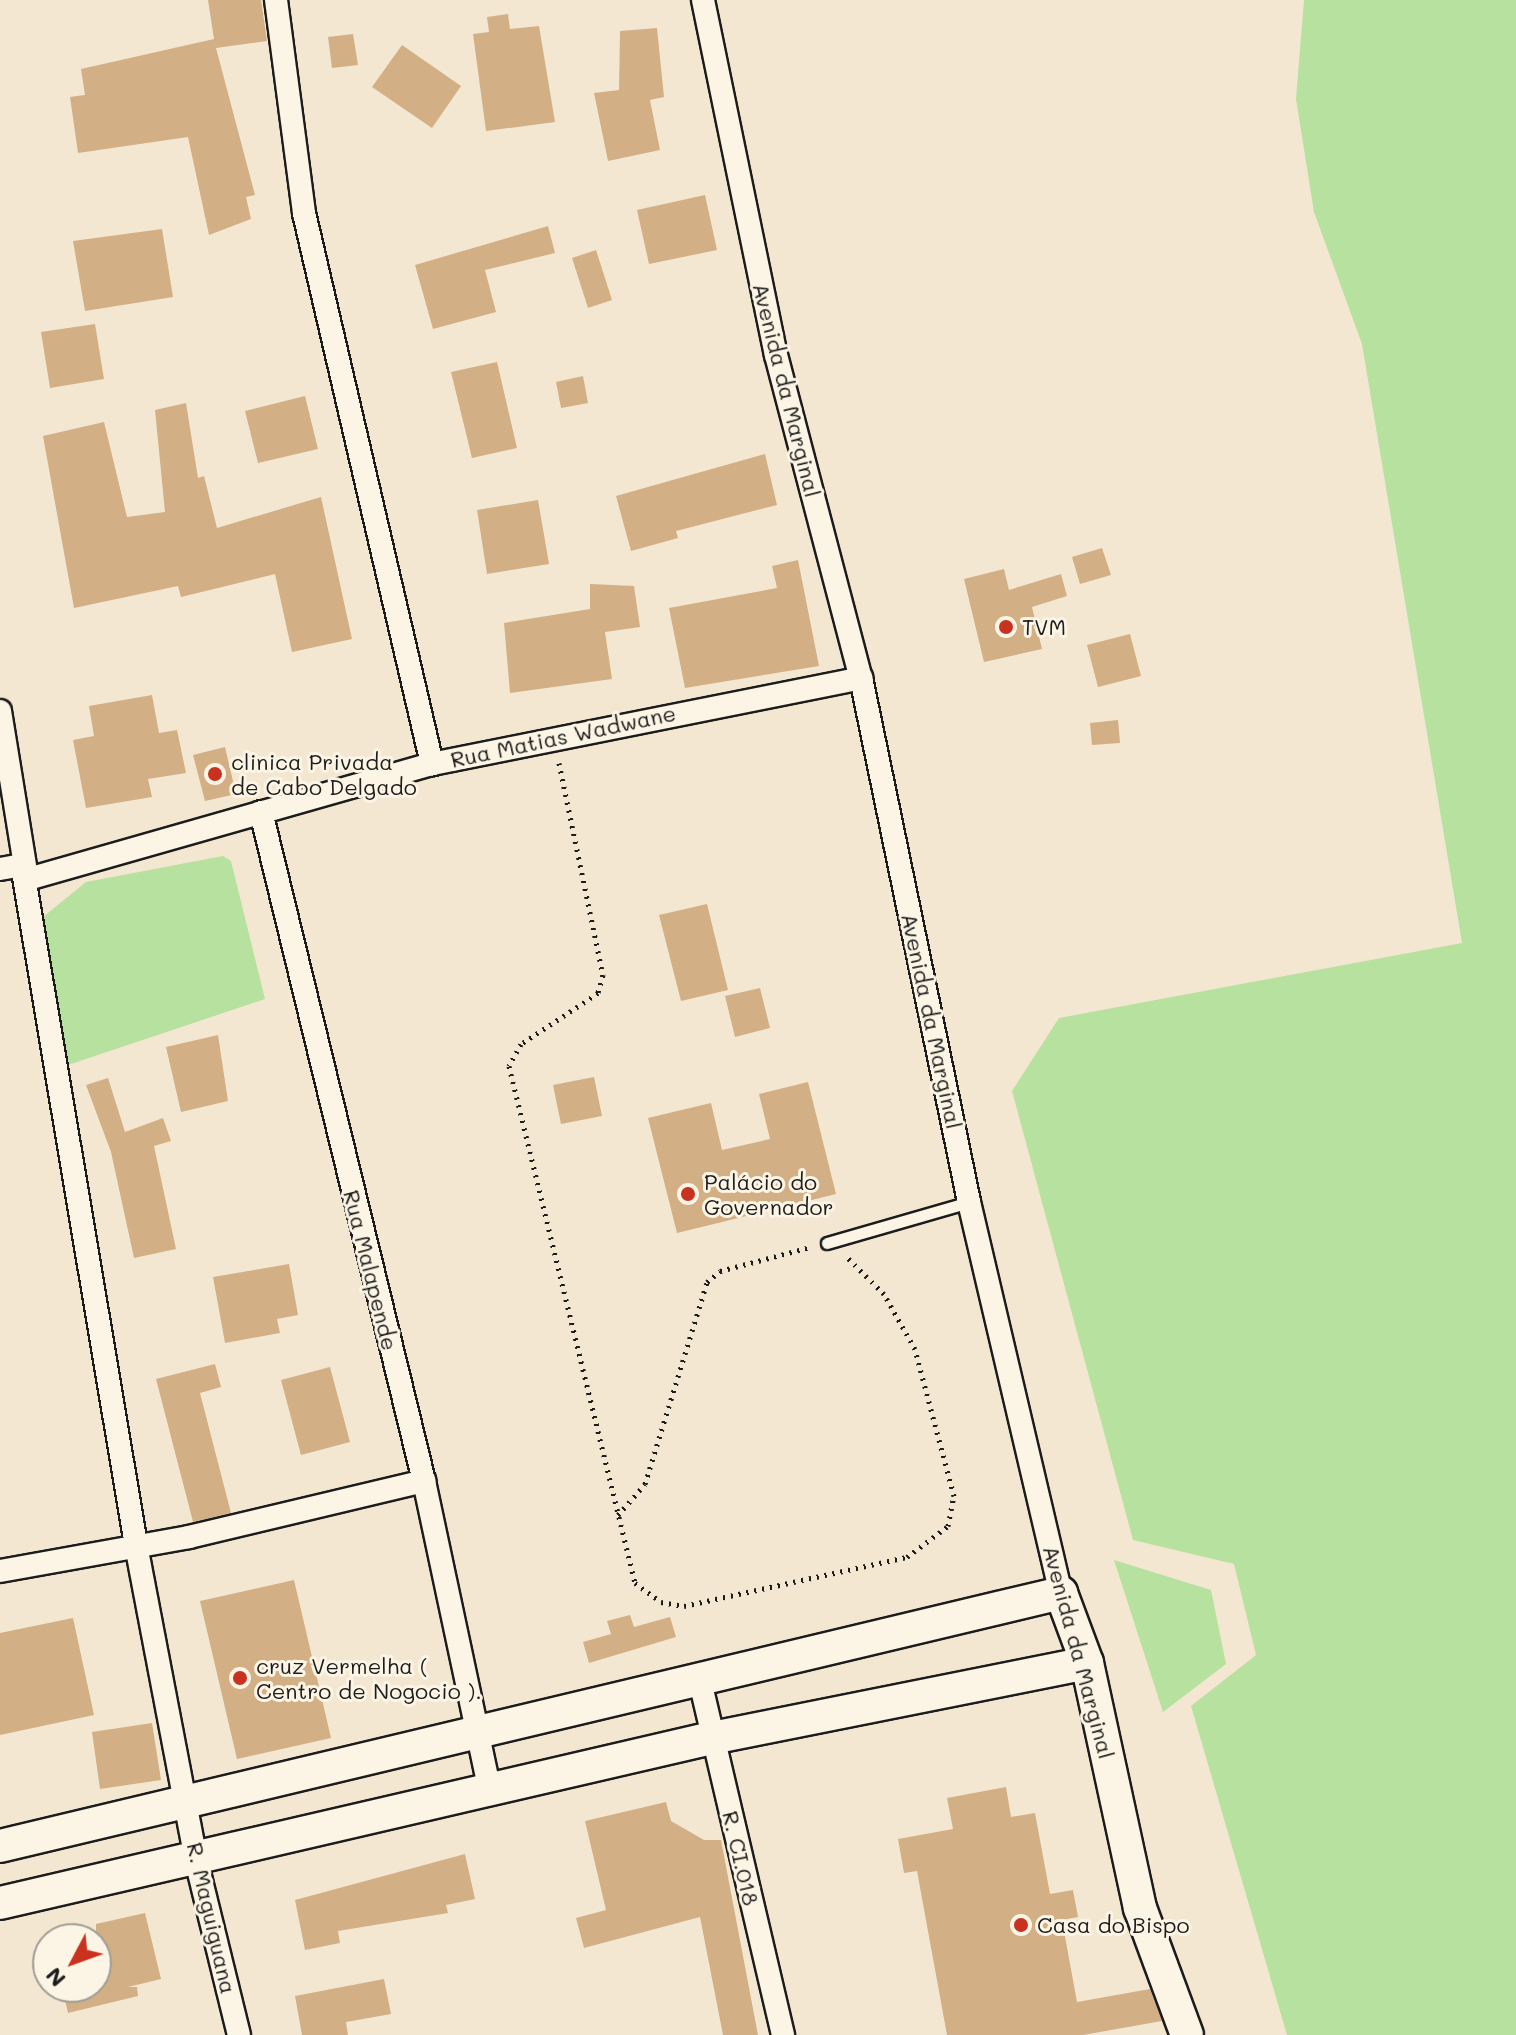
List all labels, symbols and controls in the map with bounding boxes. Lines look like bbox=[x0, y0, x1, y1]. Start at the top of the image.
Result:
street label: Avenida da Marginal bbox=[748, 280, 826, 500]
place label: TVM bbox=[1022, 614, 1066, 640]
marker: TVM bbox=[997, 618, 1015, 636]
street label: Rua Matias Wadwane bbox=[448, 699, 678, 773]
place label: clinica Privada de Cabo Delgado bbox=[231, 748, 417, 800]
marker: clinica Privada de Cabo Delgado bbox=[206, 765, 224, 783]
street label: Avenida da Marginal bbox=[896, 911, 968, 1131]
place label: Palácio do Governador bbox=[704, 1168, 834, 1220]
marker: Palácio do Governador bbox=[679, 1185, 697, 1203]
street label: Rua Malapende bbox=[338, 1187, 404, 1353]
street label: Avenida da Marginal bbox=[1038, 1542, 1120, 1762]
place label: cruz Vermelha ( Centro de Nogocio ). bbox=[256, 1652, 482, 1704]
marker: cruz Vermelha ( Centro de Nogocio ). bbox=[231, 1669, 249, 1687]
street label: R. CI.018 bbox=[717, 1808, 765, 1908]
street label: R. Maguiguana bbox=[182, 1840, 242, 1996]
place label: Casa do Bispo bbox=[1037, 1912, 1190, 1938]
marker: Casa do Bispo bbox=[1012, 1916, 1030, 1934]
north arrow bbox=[32, 1923, 112, 2003]
text: N bbox=[39, 1962, 71, 1994]

